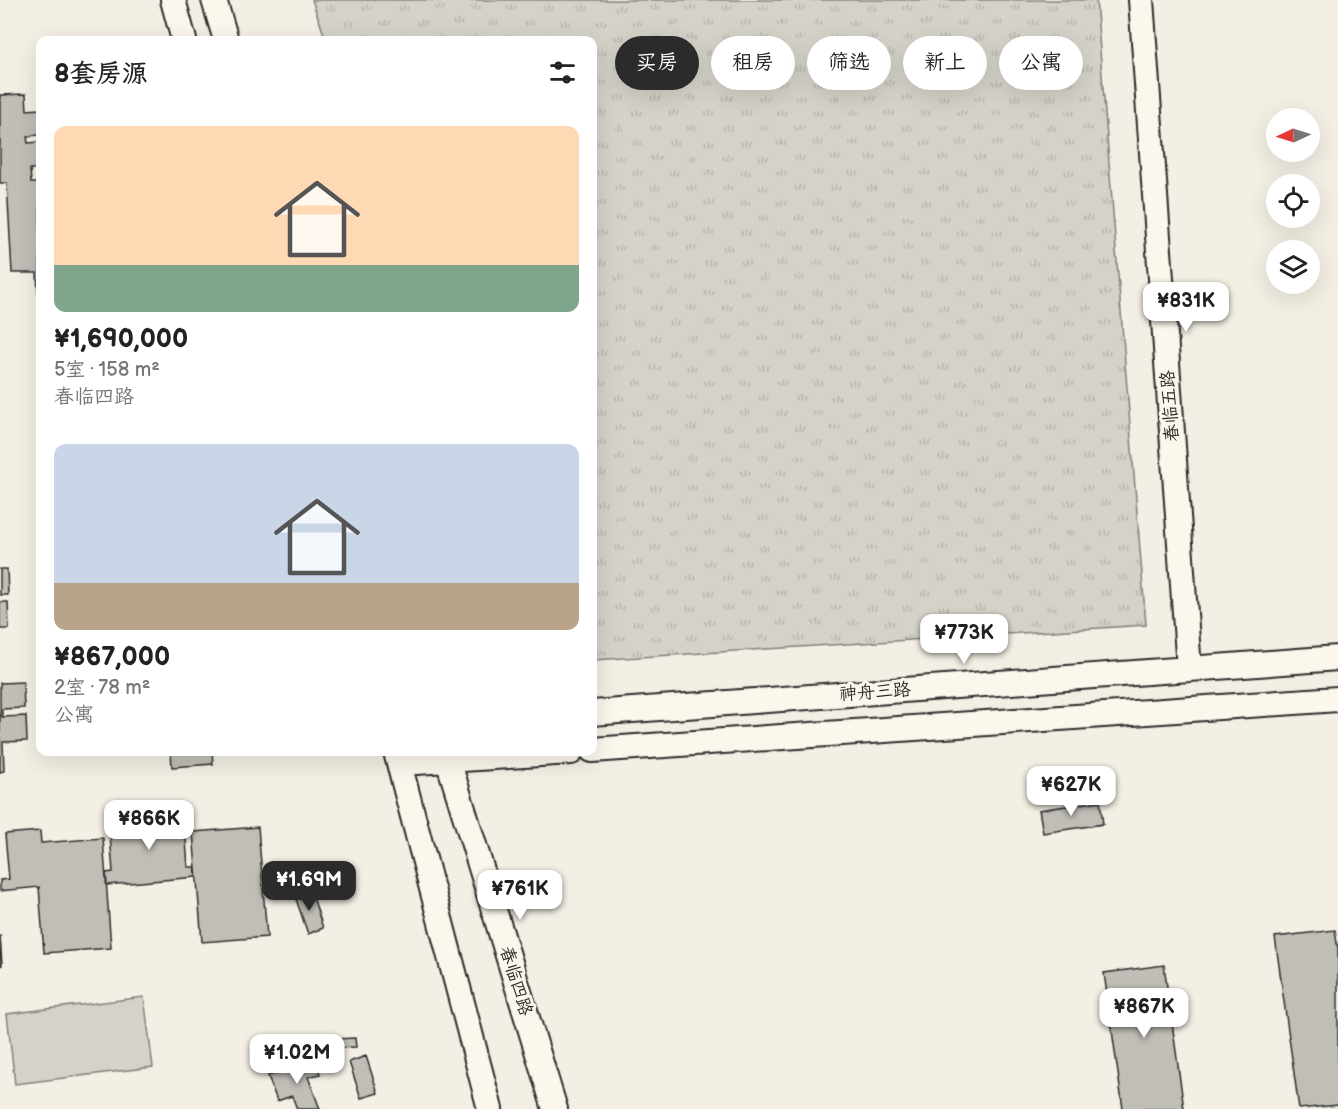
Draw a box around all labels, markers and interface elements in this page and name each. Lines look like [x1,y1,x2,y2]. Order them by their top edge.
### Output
chip: 买房 [615,36,699,90]
chip: 租房 [711,36,795,90]
chip: 筛选 [807,36,891,90]
chip: 新上 [903,36,987,90]
chip: 公寓 [999,36,1083,90]
icon: filters [546,56,579,89]
text: 8套房源 [54,59,148,90]
north arrow [1266,108,1320,162]
map controls [1266,108,1320,294]
icon: home [263,165,371,273]
button: locate [1266,174,1320,228]
button: layers [1266,240,1320,294]
pin: ¥831K [1144,282,1228,333]
text: ¥831K [1157,289,1215,313]
text: ¥1,690,000 [54,324,188,355]
text: 5室 · 158 m² [54,358,160,382]
street label: 春临五路 [1157,369,1183,443]
text: 春临四路 [54,385,134,409]
icon: home [263,483,371,591]
pin: ¥773K [922,614,1006,665]
text: ¥773K [934,621,994,645]
text: ¥867,000 [54,642,170,673]
text: 2室 · 78 m² [54,676,150,700]
street label: 神舟三路 [838,679,912,705]
text: 公寓 [54,703,94,727]
pin: ¥627K [1029,766,1113,817]
text: ¥627K [1041,773,1101,797]
pin: ¥866K [107,800,191,851]
text: ¥866K [118,807,180,831]
pin: ¥1.69M [260,861,358,912]
text: ¥1.69M [276,868,342,892]
pin: ¥761K [478,870,562,921]
text: ¥761K [491,877,549,901]
street label: 春临四路 [495,944,537,1018]
pin: ¥867K [1102,988,1186,1039]
text: ¥867K [1113,995,1175,1019]
pin: ¥1.02M [248,1034,346,1085]
text: ¥1.02M [264,1041,330,1065]

